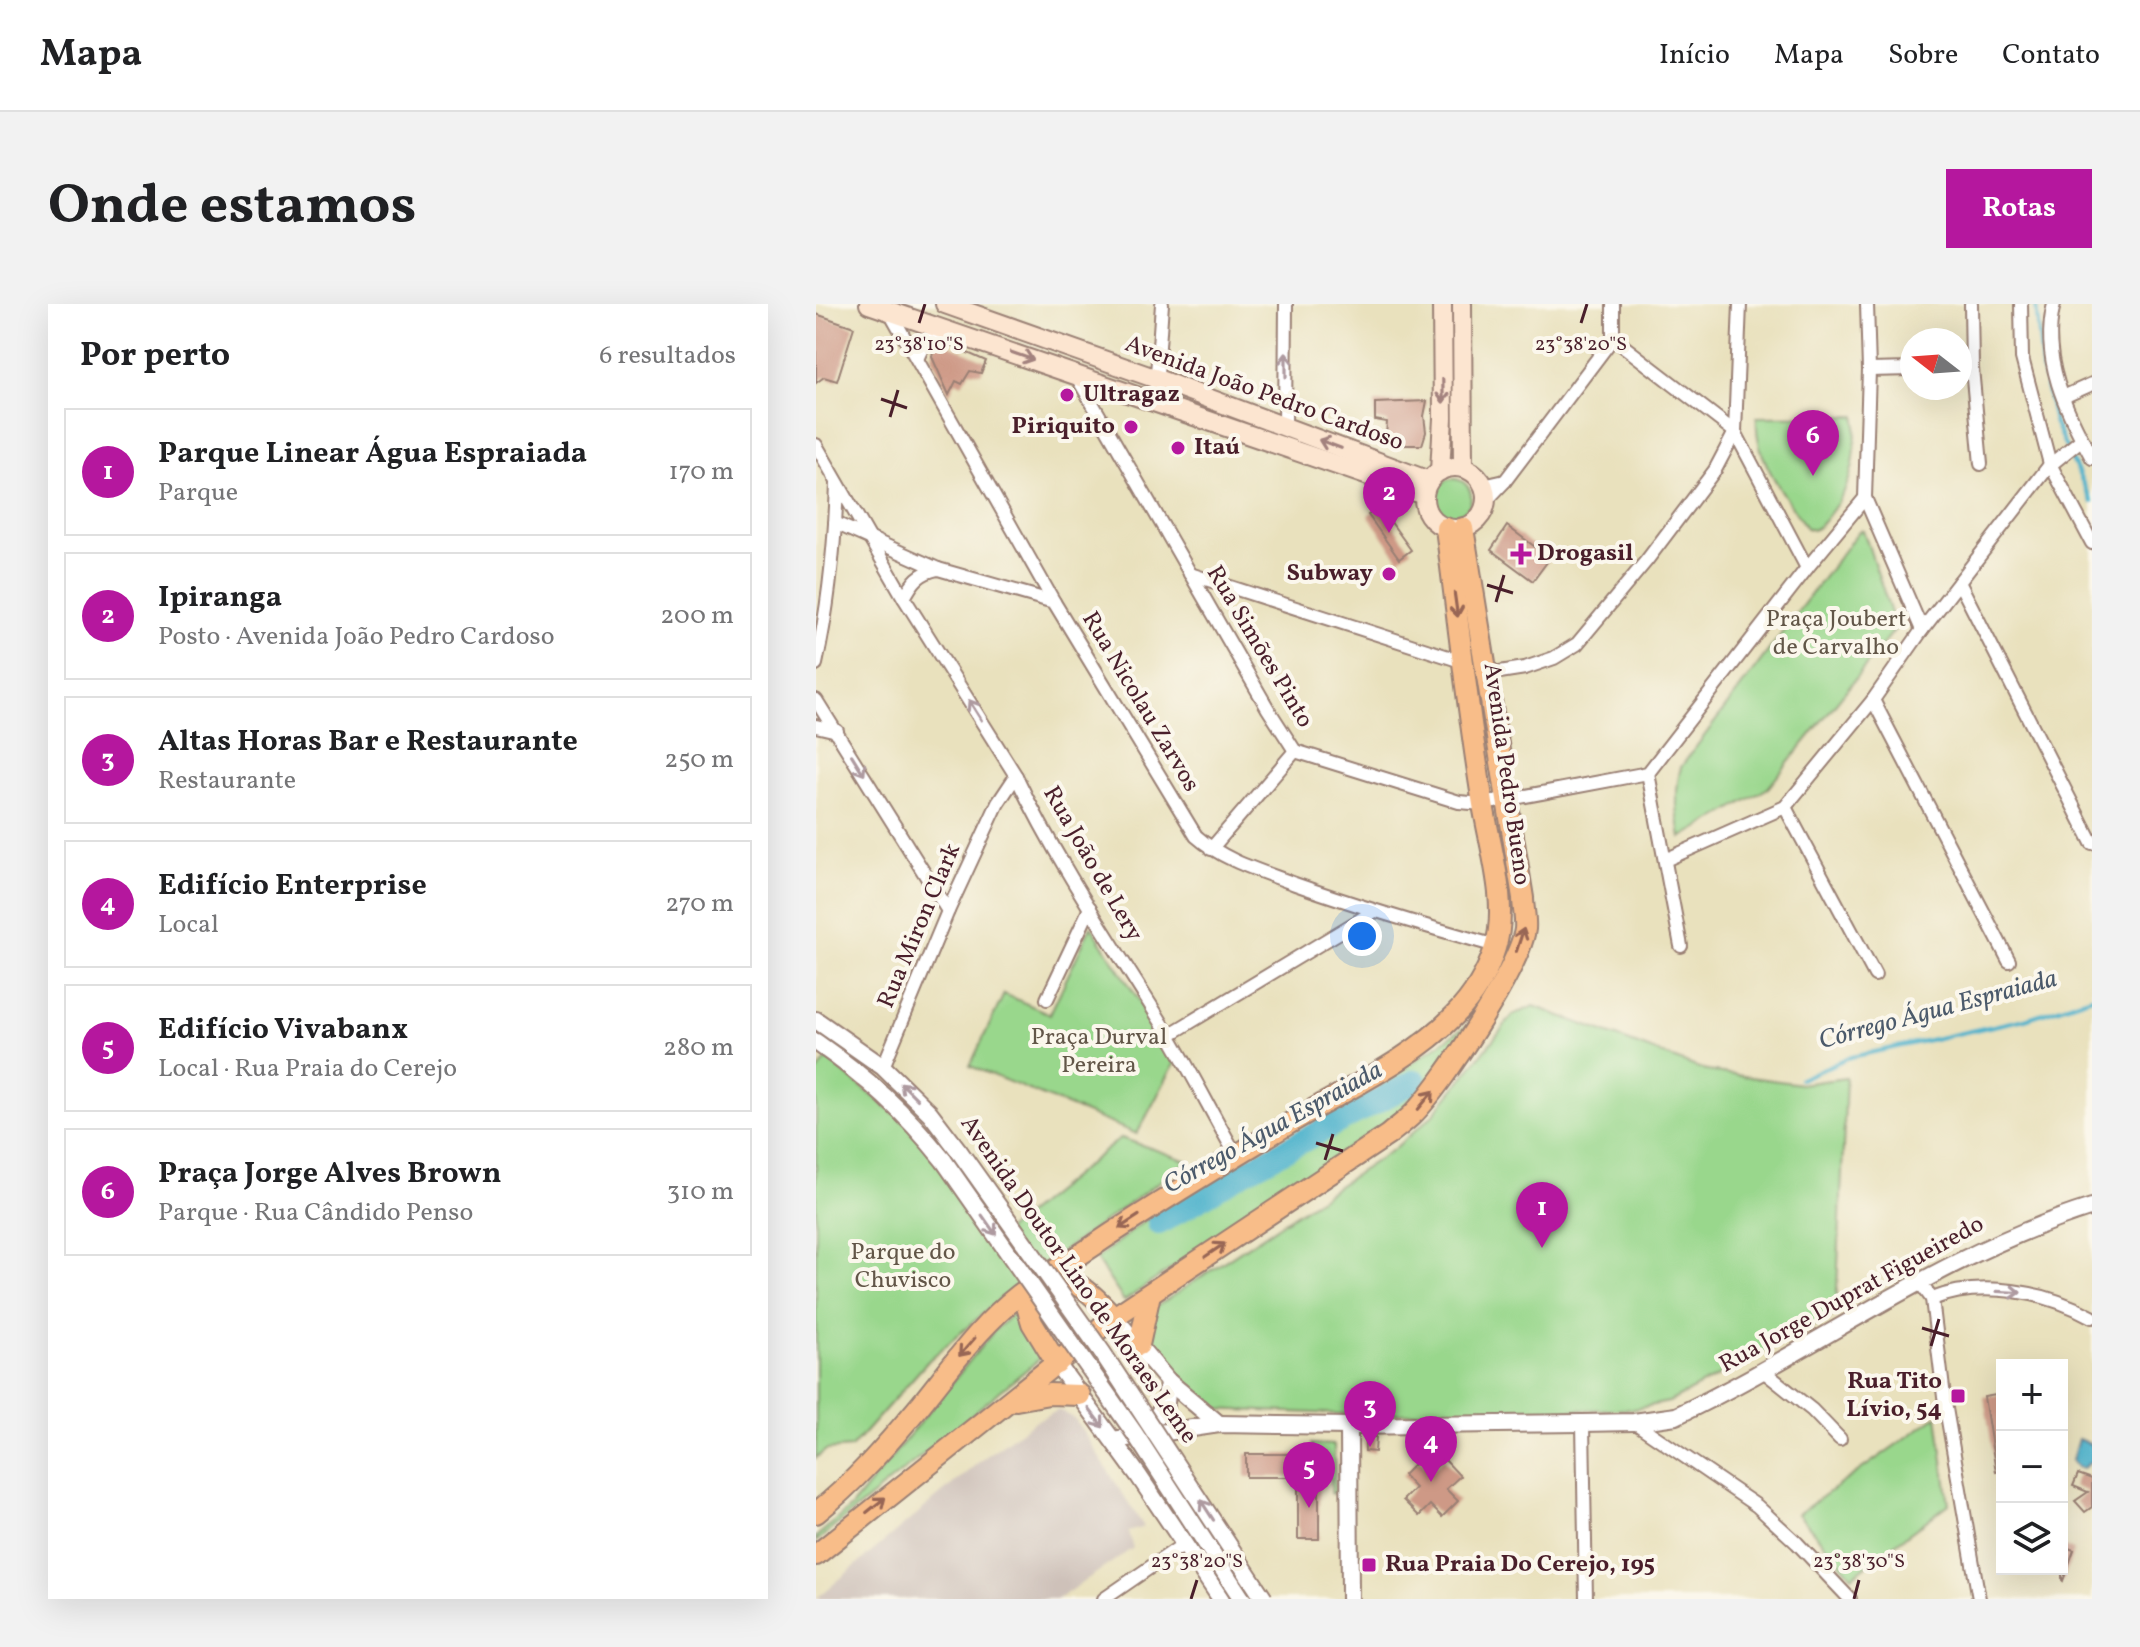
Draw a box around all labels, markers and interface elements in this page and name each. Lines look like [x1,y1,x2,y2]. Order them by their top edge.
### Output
text: Mapa [40,29,142,82]
text: Início [1659,36,1730,75]
text: Mapa [1774,36,1844,75]
text: Sobre [1888,36,1958,75]
text: Contato [2002,36,2100,75]
text: Onde estamos [48,169,417,247]
button: Rotas [1946,169,2092,248]
street label: Avenida João Pedro Cardoso [1120,328,1408,460]
north arrow [1900,328,1972,400]
text: 23°38'10"S [874,331,964,359]
text: 23°38'20"S [1535,331,1627,359]
text: Por perto [80,333,230,380]
text: 6 resultados [599,338,736,374]
one-way arrow [1009,350,1034,365]
one-way arrow [1278,352,1294,379]
one-way arrow [1435,377,1451,404]
place label: Ultragaz [1083,378,1180,412]
marker: Ultragaz [1058,386,1076,404]
place label: Piriquito [1012,410,1115,444]
pin: 6 [1787,410,1839,476]
marker: Piriquito [1122,418,1140,436]
place label: Itaú [1194,431,1240,465]
text: Parque Linear Água Espraiada [158,433,587,475]
one-way arrow [1318,435,1343,450]
marker: Itaú [1169,439,1187,457]
text: 1 [103,454,113,490]
text: 170 m [669,454,734,490]
pin: 2 [1363,467,1415,533]
text: Parque [158,475,238,511]
place label: Drogasil [1537,537,1634,571]
marker: Drogasil [1512,545,1530,563]
place label: Subway [1286,557,1374,591]
street label: Rua Simões Pinto [1197,559,1321,735]
marker: Subway [1380,565,1398,583]
text: Ipiranga [158,577,282,619]
one-way arrow [1449,592,1464,617]
text: 2 [101,598,115,634]
text: 200 m [660,598,734,634]
park label: Praça Joubert de Carvalho [1766,603,1906,665]
street label: Rua Nicolau Zarvos [1073,605,1207,799]
text: Posto · Avenida João Pedro Cardoso [158,619,555,655]
street label: Avenida Pedro Bueno [1474,661,1538,887]
one-way arrow [966,700,983,722]
text: Altas Horas Bar e Restaurante [158,721,578,763]
text: 3 [101,742,115,778]
text: 250 m [664,742,734,778]
one-way arrow [851,753,867,776]
text: Restaurante [158,763,296,799]
street label: Rua João de Lery [1034,780,1150,948]
street label: Rua Miron Clark [870,838,970,1014]
text: Edifício Enterprise [158,865,427,907]
text: 4 [100,886,116,922]
text: 270 m [665,886,734,922]
text: Local [158,907,219,943]
your location [1342,916,1382,956]
one-way arrow [1514,927,1529,952]
water label: Córrego Água Espraiada [1815,961,2061,1059]
text: Edifício Vivabanx [158,1009,408,1051]
park label: Praça Durval Pereira [1031,1021,1167,1083]
text: 5 [102,1030,114,1066]
text: 280 m [663,1030,734,1066]
text: Local · Rua Praia do Cerejo [158,1051,457,1087]
water label: Córrego Água Espraiada [1157,1053,1389,1203]
one-way arrow [900,1082,919,1101]
one-way arrow [1417,1090,1435,1110]
street label: Avenida Doutor Lino de Moraes Leme [951,1109,1205,1451]
text: Praça Jorge Alves Brown [158,1153,501,1195]
text: 6 [101,1174,115,1210]
text: 310 m [667,1174,734,1210]
pin: 1 [1516,1182,1568,1248]
text: Parque · Rua Cândido Penso [158,1195,473,1231]
street label: Rua Jorge Duprat Figueiredo [1714,1208,1990,1382]
one-way arrow [981,1213,997,1235]
one-way arrow [1118,1215,1141,1231]
park label: Parque do Chuvisco [850,1236,956,1298]
one-way arrow [1203,1242,1225,1258]
one-way arrow [1995,1285,2022,1300]
one-way arrow [958,1336,976,1356]
map controls [1996,1359,2068,1575]
button: + [1996,1359,2068,1431]
place label: Rua Tito Lívio, 54 [1846,1365,1942,1427]
pin: 3 [1344,1381,1396,1447]
marker: Rua Tito Lívio, 54 [1949,1387,1967,1405]
one-way arrow [1088,1406,1105,1428]
pin: 4 [1405,1416,1457,1482]
button: − [1996,1431,2068,1503]
pin: 5 [1283,1442,1335,1508]
one-way arrow [866,1496,886,1514]
one-way arrow [1199,1499,1216,1521]
button: layers [1996,1503,2068,1575]
text: 23°38'20"S [1151,1548,1243,1576]
place label: Rua Praia Do Cerejo, 195 [1385,1548,1655,1582]
text: 23°38'30"S [1813,1548,1905,1576]
marker: Rua Praia Do Cerejo, 195 [1360,1556,1378,1574]

